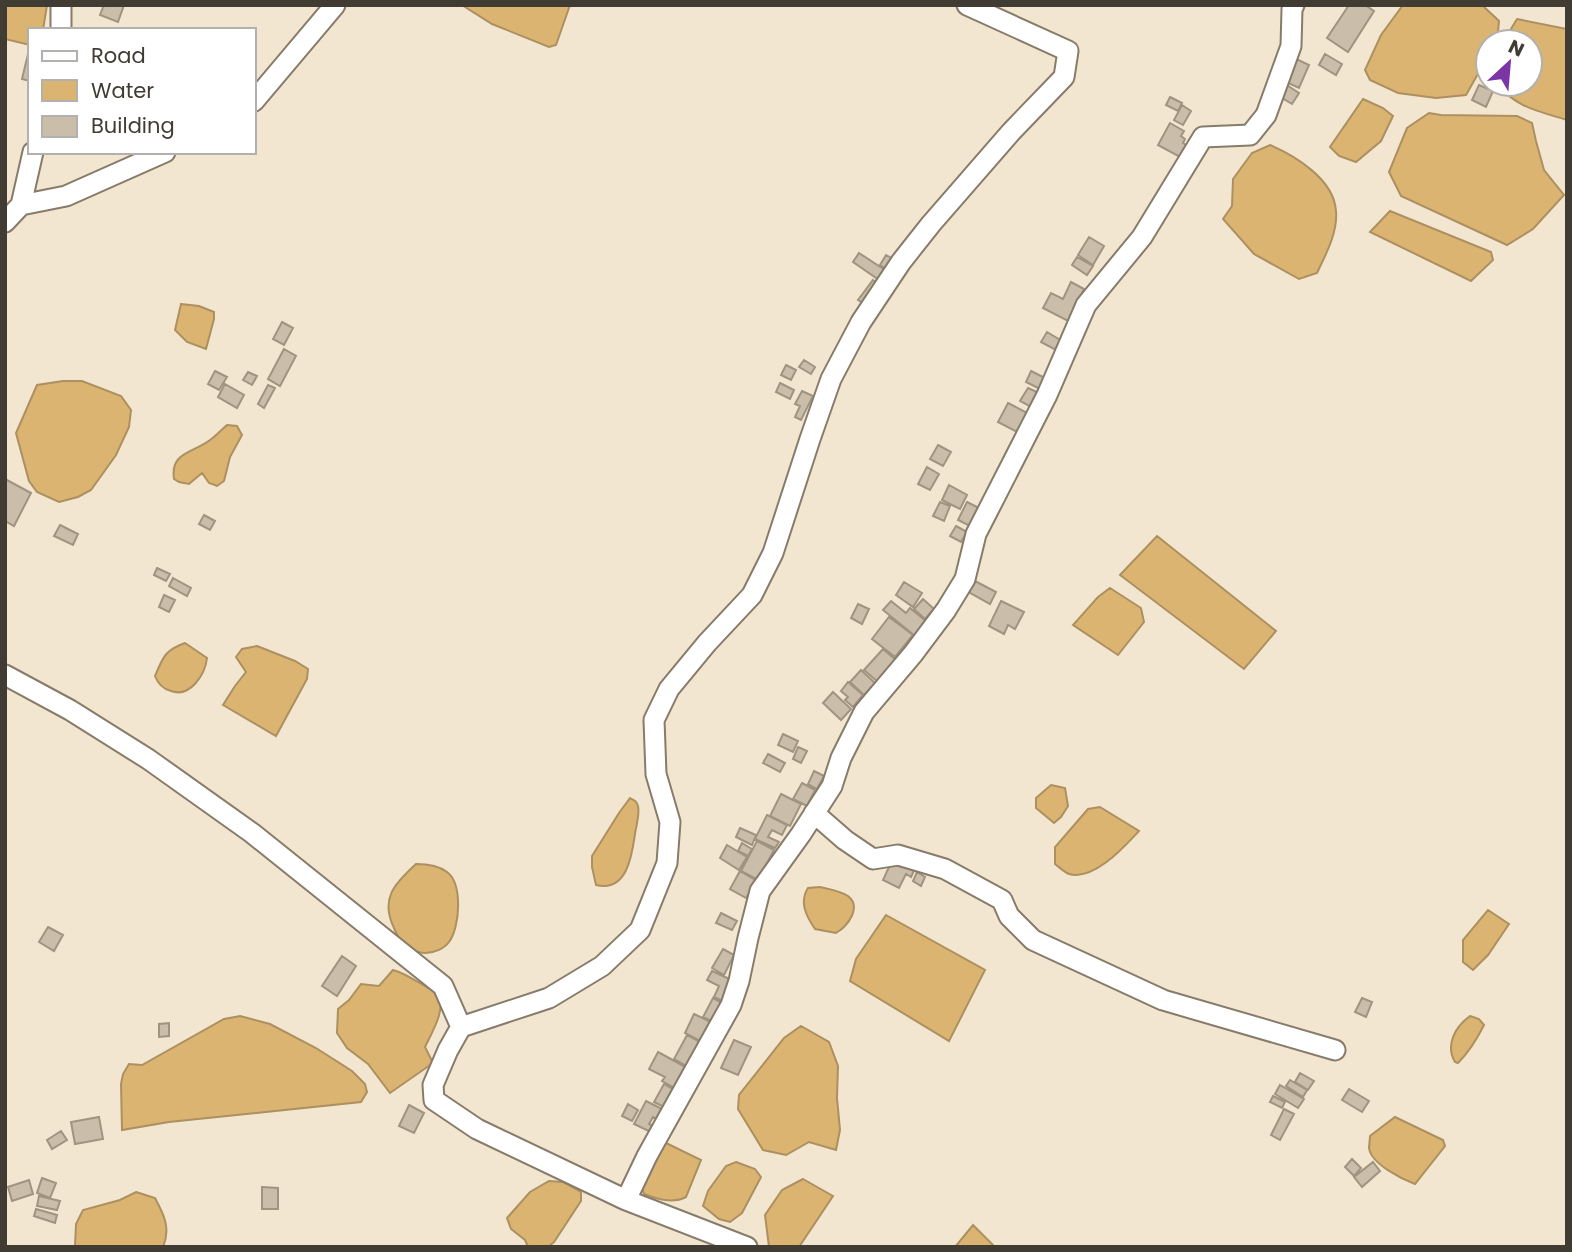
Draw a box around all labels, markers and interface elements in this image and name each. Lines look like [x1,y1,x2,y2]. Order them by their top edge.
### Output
legend [28,28,256,154]
north arrow [1474,28,1544,98]
text: N [1504,33,1529,63]
text: Road [91,41,146,70]
text: Water [91,76,154,105]
text: Building [91,111,175,140]

